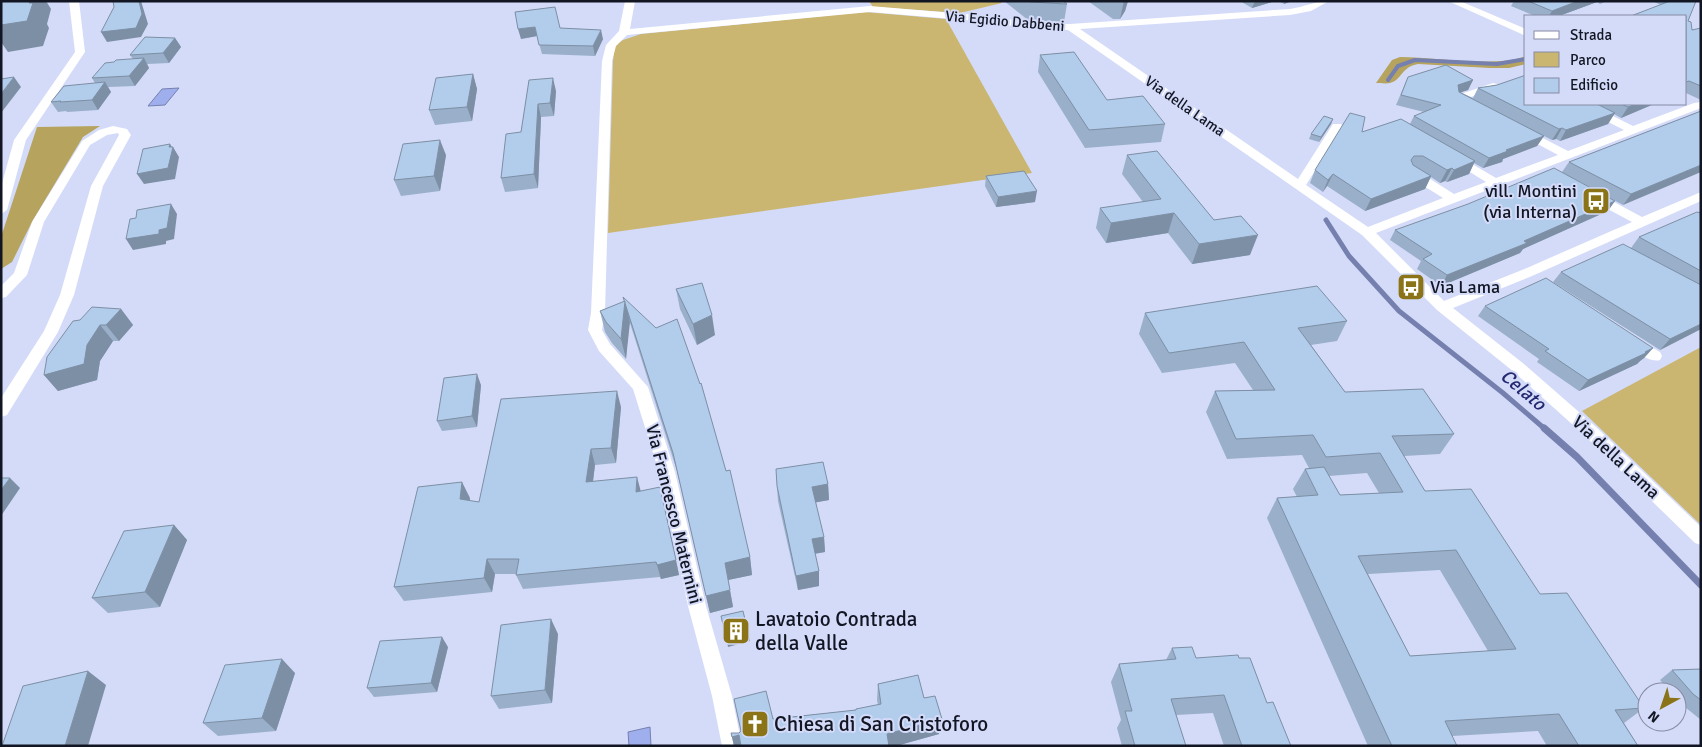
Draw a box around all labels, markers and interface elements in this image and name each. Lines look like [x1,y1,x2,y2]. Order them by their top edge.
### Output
street label: Via Egidio Dabbeni [945,7,1065,35]
legend [1524,15,1687,105]
text: Strada [1570,26,1612,44]
text: Parco [1570,51,1606,69]
street label: Via della Lama [1142,72,1228,140]
text: Edificio [1570,76,1618,94]
place label: vill. Montini (via Interna) [1483,180,1577,223]
bus stop icon: vill. Montini (via Interna) [1581,186,1611,216]
bus stop icon: Via Lama [1396,272,1426,302]
place label: Via Lama [1430,276,1500,298]
water label: Celato [1495,364,1552,417]
street label: Via della Lama [1567,411,1665,503]
street label: Via Francesco Maternini [641,422,707,606]
place label: Lavatoio Contrada della Valle [755,606,918,656]
building icon: Lavatoio Contrada della Valle [721,616,751,646]
north arrow [1637,682,1687,732]
text: N [1645,707,1663,726]
church icon: Chiesa di San Cristoforo [740,709,770,739]
place label: Chiesa di San Cristoforo [774,711,988,737]

